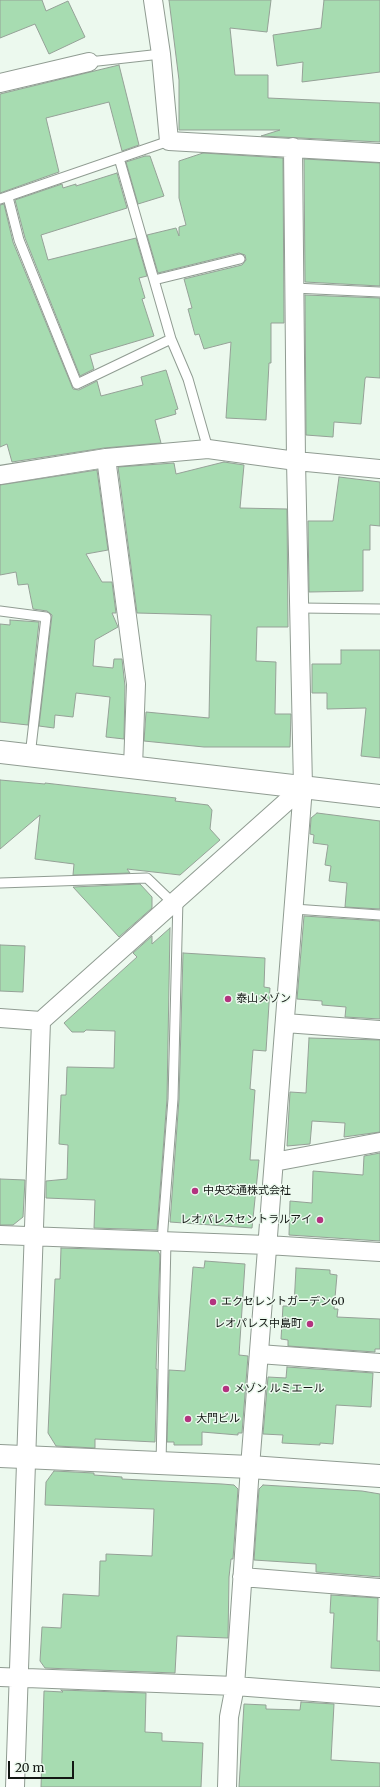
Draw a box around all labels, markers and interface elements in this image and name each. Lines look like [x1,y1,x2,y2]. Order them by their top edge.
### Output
place label: 泰山メゾン [236,992,291,1006]
marker: 泰山メゾン [223,994,233,1004]
place label: 中央交通株式会社 [203,1184,291,1198]
marker: 中央交通株式会社 [190,1186,200,1196]
place label: レオパレスセントラルアイ [180,1213,312,1227]
marker: レオパレスセントラルアイ [315,1215,325,1225]
place label: エクセレントガーデン60 [221,1295,345,1309]
marker: エクセレントガーデン60 [208,1297,218,1307]
place label: レオパレス中島町 [214,1317,302,1331]
marker: レオパレス中島町 [305,1319,315,1329]
place label: メゾン ルミエール [234,1382,325,1396]
marker: メゾン ルミエール [221,1384,231,1394]
place label: 大門ビル [196,1412,240,1426]
marker: 大門ビル [183,1414,193,1424]
scale bar [10,1753,76,1779]
text: 20 m [15,1760,44,1775]

